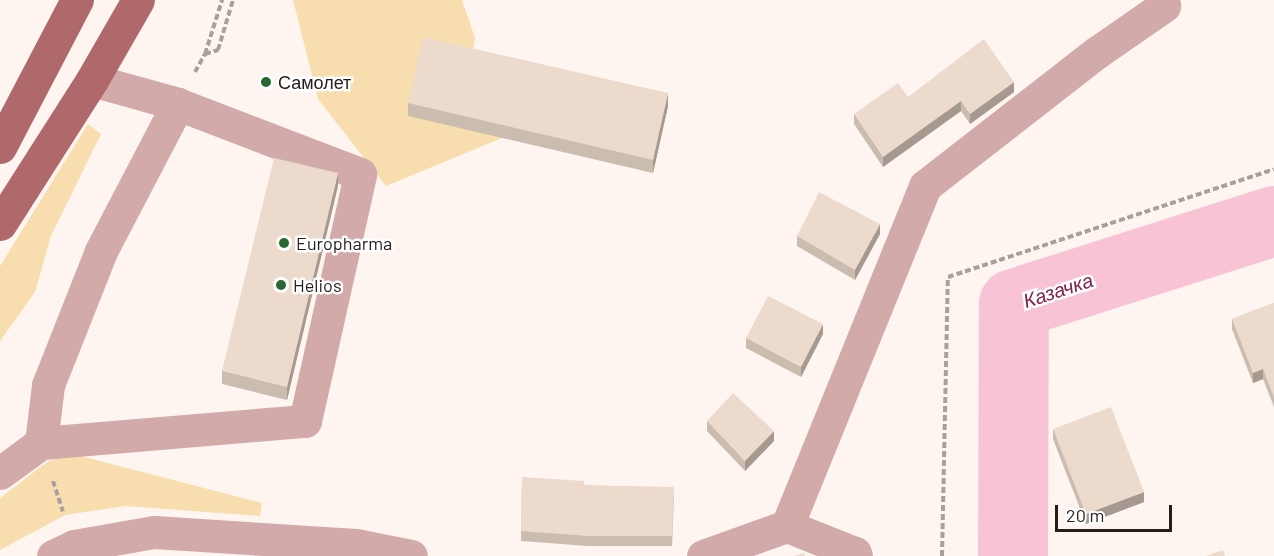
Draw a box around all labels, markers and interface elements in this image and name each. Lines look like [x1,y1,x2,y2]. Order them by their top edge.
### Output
place label: Самолет [278,71,351,93]
marker: Самолет [259,75,273,89]
place label: Europharma [296,232,392,254]
marker: Europharma [277,236,291,250]
water label: Казачка [1020,267,1096,313]
place label: Helios [293,274,342,296]
marker: Helios [274,278,288,292]
scale bar [1058,493,1175,531]
text: 20 m [1066,504,1104,526]

